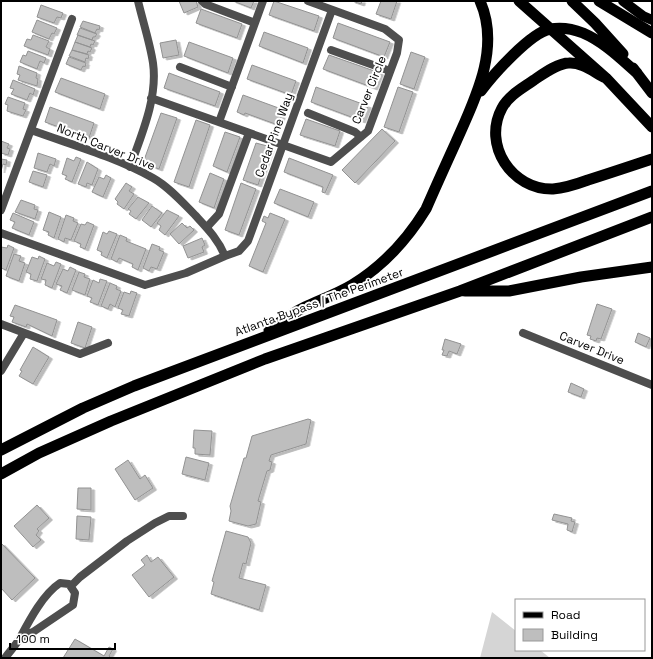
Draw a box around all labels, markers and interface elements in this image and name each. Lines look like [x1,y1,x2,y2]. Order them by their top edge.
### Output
street label: Carver Circle [348,54,390,126]
street label: Cedar Pine Way [251,90,297,180]
street label: North Carver Drive [54,120,158,174]
street label: Atlanta Bypass / The Perimeter [232,264,406,340]
street label: Carver Drive [557,328,627,368]
legend [515,599,645,651]
text: Road [551,607,580,623]
scale bar [10,625,115,651]
text: Building [551,627,598,643]
text: 100 m [16,631,50,647]

